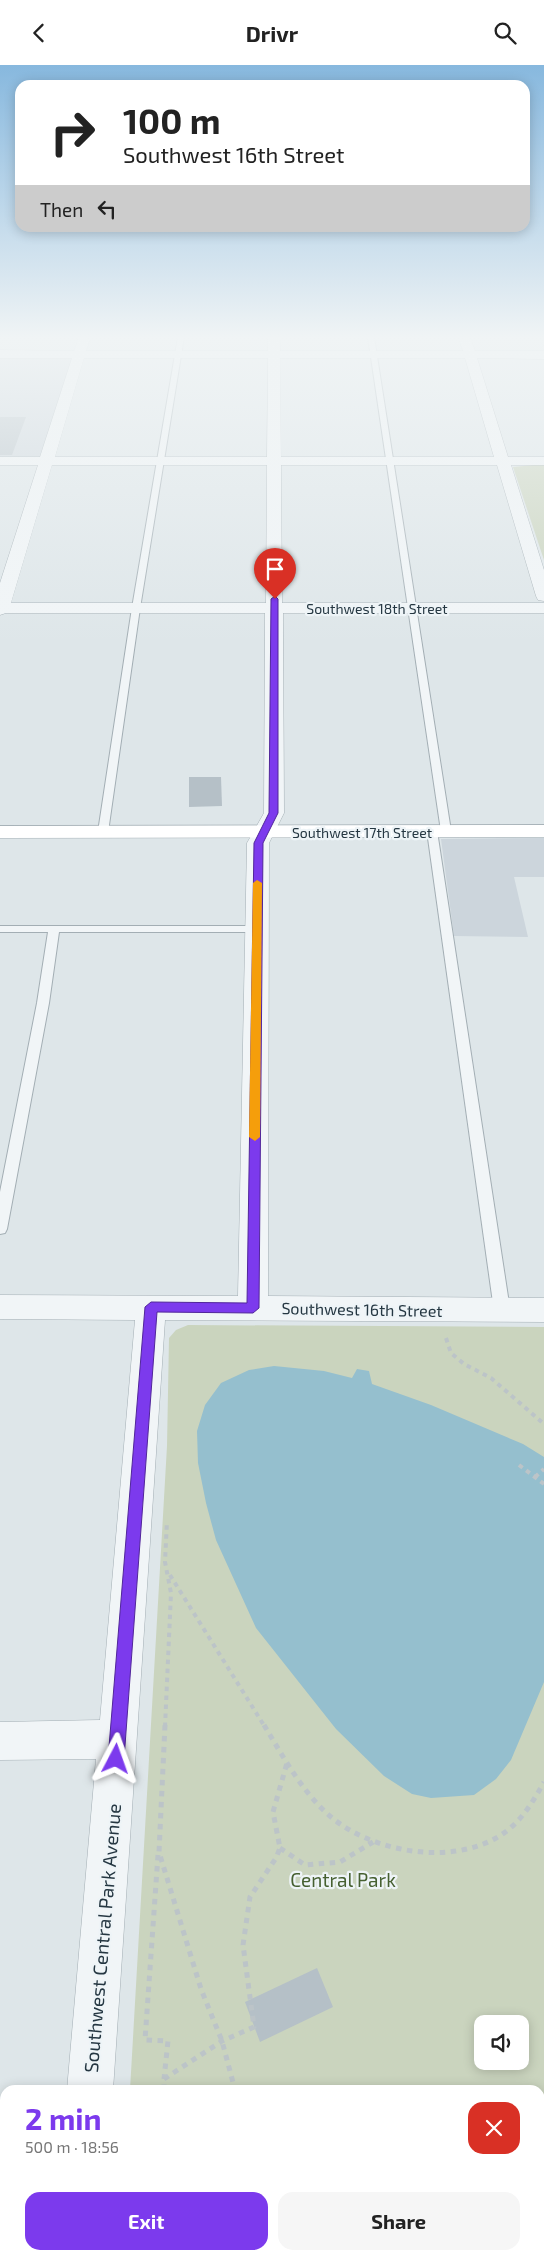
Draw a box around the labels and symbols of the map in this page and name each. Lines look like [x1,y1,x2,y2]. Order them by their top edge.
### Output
pin [254,548,296,599]
street label: Southwest 18th Street [306,600,448,617]
street label: Southwest 17th Street [292,824,432,841]
street label: Southwest 16th Street [281,1298,443,1320]
position arrow [89,1732,141,1784]
street label: Southwest Central Park Avenue [79,1802,125,2074]
park label: Central Park [290,1868,396,1891]

